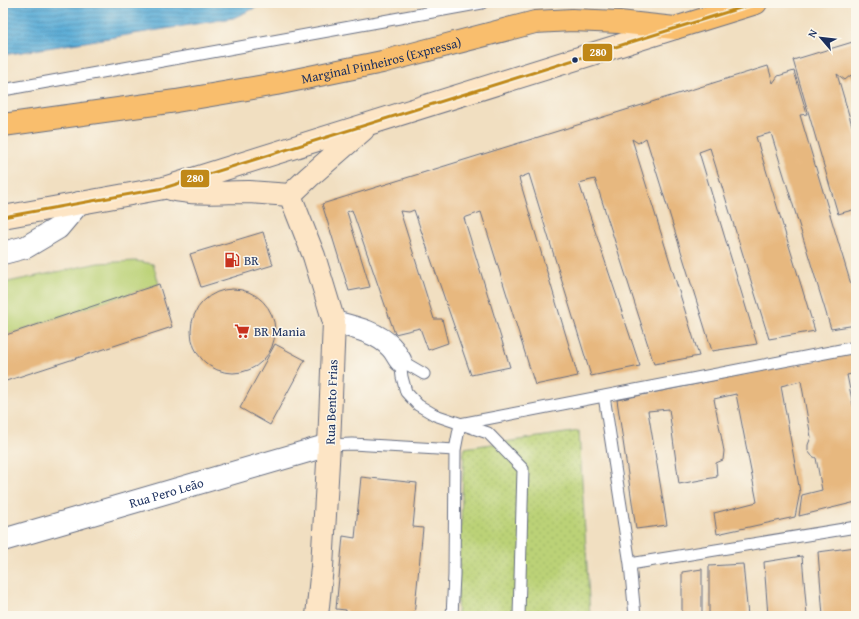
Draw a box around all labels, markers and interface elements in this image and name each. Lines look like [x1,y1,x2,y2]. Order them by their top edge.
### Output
north arrow [801,18,841,58]
text: N [803,26,821,40]
street label: Marginal Pinheiros (Expressa) [300,33,463,88]
line badge: 280 [582,43,613,62]
text: 280 [589,44,607,60]
unlabelled marker [570,55,580,65]
line badge: 280 [180,169,210,188]
text: 280 [186,170,204,186]
fuel station icon: BR [223,251,241,269]
place label: BR [244,251,259,270]
supermarket icon: BR Mania [233,322,251,340]
place label: BR Mania [254,322,306,341]
street label: Rua Bento Frias [321,359,342,445]
street label: Rua Pero Leão [127,473,206,513]

